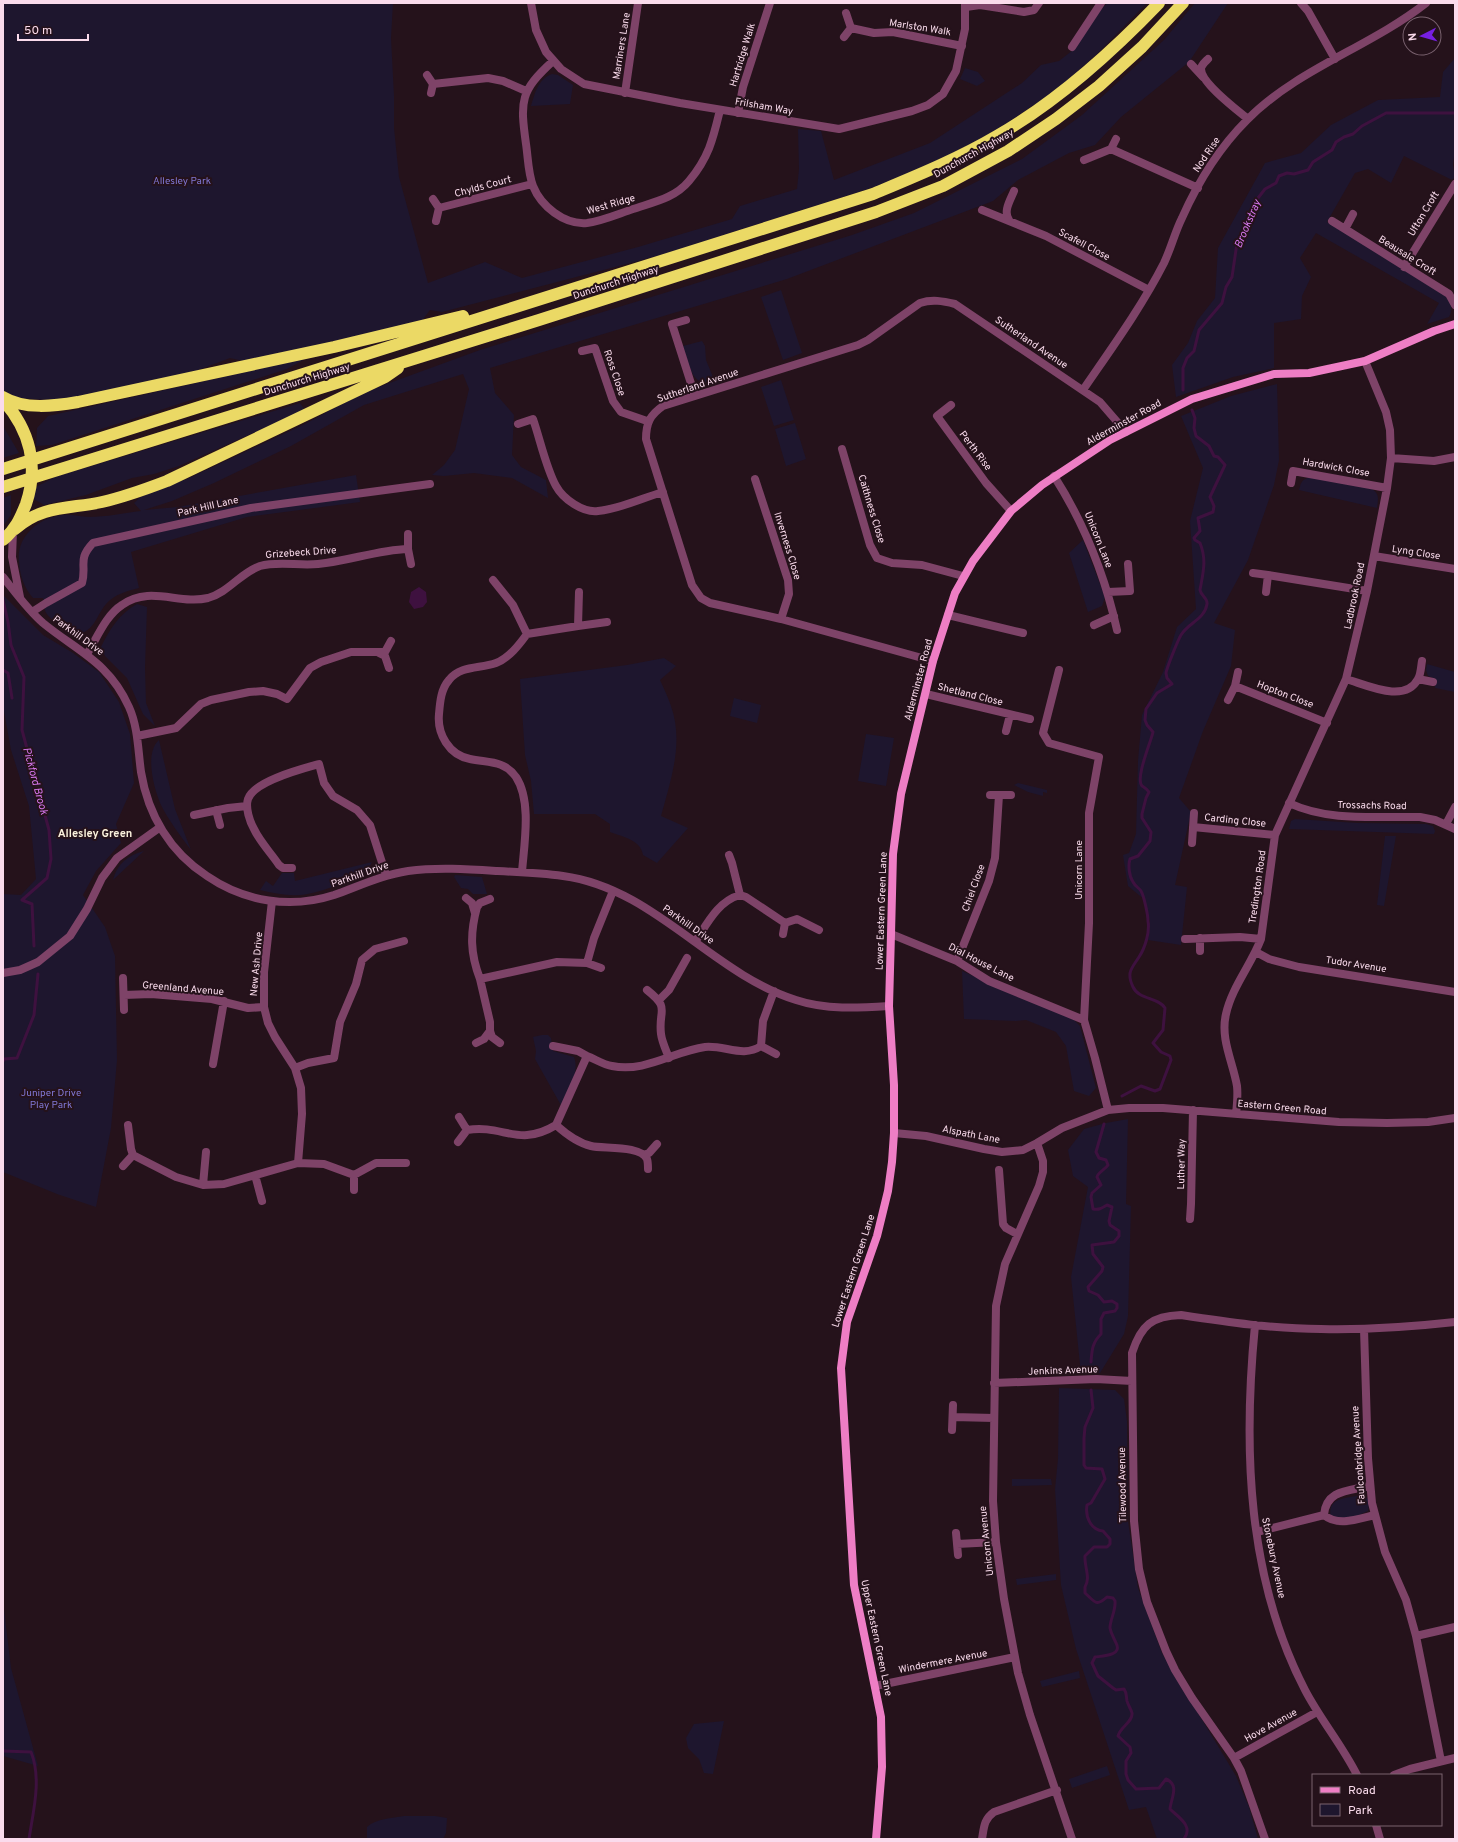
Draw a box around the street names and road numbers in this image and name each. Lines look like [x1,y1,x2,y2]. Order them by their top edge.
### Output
street label: Marriners Lane [610,12,634,80]
street label: Marlston Walk [888,17,952,39]
street label: Hartridge Walk [727,22,759,88]
street label: Frilsham Way [734,95,794,119]
street label: Dunchurch Highway [932,127,1016,181]
street label: Nod Rise [1190,135,1224,175]
street label: Chylds Court [453,173,513,201]
street label: Ufton Croft [1405,189,1443,239]
street label: West Ridge [585,192,637,218]
street label: Scafell Close [1056,226,1112,264]
street label: Beausale Croft [1376,233,1439,279]
street label: Dunchurch Highway [571,263,661,303]
street label: Sutherland Avenue [992,314,1070,372]
street label: Ross Close [600,348,628,398]
street label: Dunchurch Highway [262,361,352,399]
street label: Sutherland Avenue [656,366,740,406]
street label: Alderminster Road [1084,397,1164,449]
street label: Perth Rise [956,428,994,474]
street label: Hardwick Close [1301,456,1371,480]
street label: Caithness Close [854,473,888,545]
street label: Park Hill Lane [176,494,240,520]
street label: Unicorn Lane [1081,510,1115,570]
street label: Inverness Close [771,511,803,581]
street label: Lyng Close [1391,543,1441,563]
street label: Grizebeck Drive [265,544,337,562]
street label: Ladbrook Road [1342,561,1368,631]
street label: Parkhill Drive [50,613,106,659]
street label: Alderminster Road [902,638,936,722]
street label: Hopton Close [1255,678,1315,712]
street label: Shetland Close [936,681,1004,709]
street label: Trossachs Road [1337,799,1407,813]
street label: Carding Close [1204,811,1266,831]
street label: Unicorn Lane [1073,840,1086,900]
street label: Tredington Road [1246,849,1270,925]
street label: Lower Eastern Green Lane [873,852,891,970]
street label: Parkhill Drive [329,859,391,891]
street label: Chiel Close [959,863,989,913]
street label: Parkhill Drive [660,902,716,948]
street label: New Ash Drive [248,931,266,997]
street label: Dial House Lane [946,941,1016,985]
street label: Tudor Avenue [1325,954,1387,976]
street label: Greenland Avenue [142,979,224,999]
street label: Eastern Green Road [1237,1098,1327,1118]
street label: Alspath Lane [941,1123,1001,1147]
street label: Luther Way [1175,1138,1189,1190]
street label: Lower Eastern Green Lane [830,1213,878,1329]
street label: Jenkins Avenue [1028,1363,1098,1379]
street label: Faulconbridge Avenue [1349,1405,1369,1505]
street label: Tilewood Avenue [1116,1447,1130,1523]
street label: Unicorn Avenue [977,1505,997,1577]
street label: Stonebury Avenue [1258,1516,1288,1600]
street label: Upper Eastern Green Lane [857,1579,895,1697]
street label: Windermere Avenue [898,1647,988,1677]
street label: Hove Avenue [1242,1706,1300,1746]

